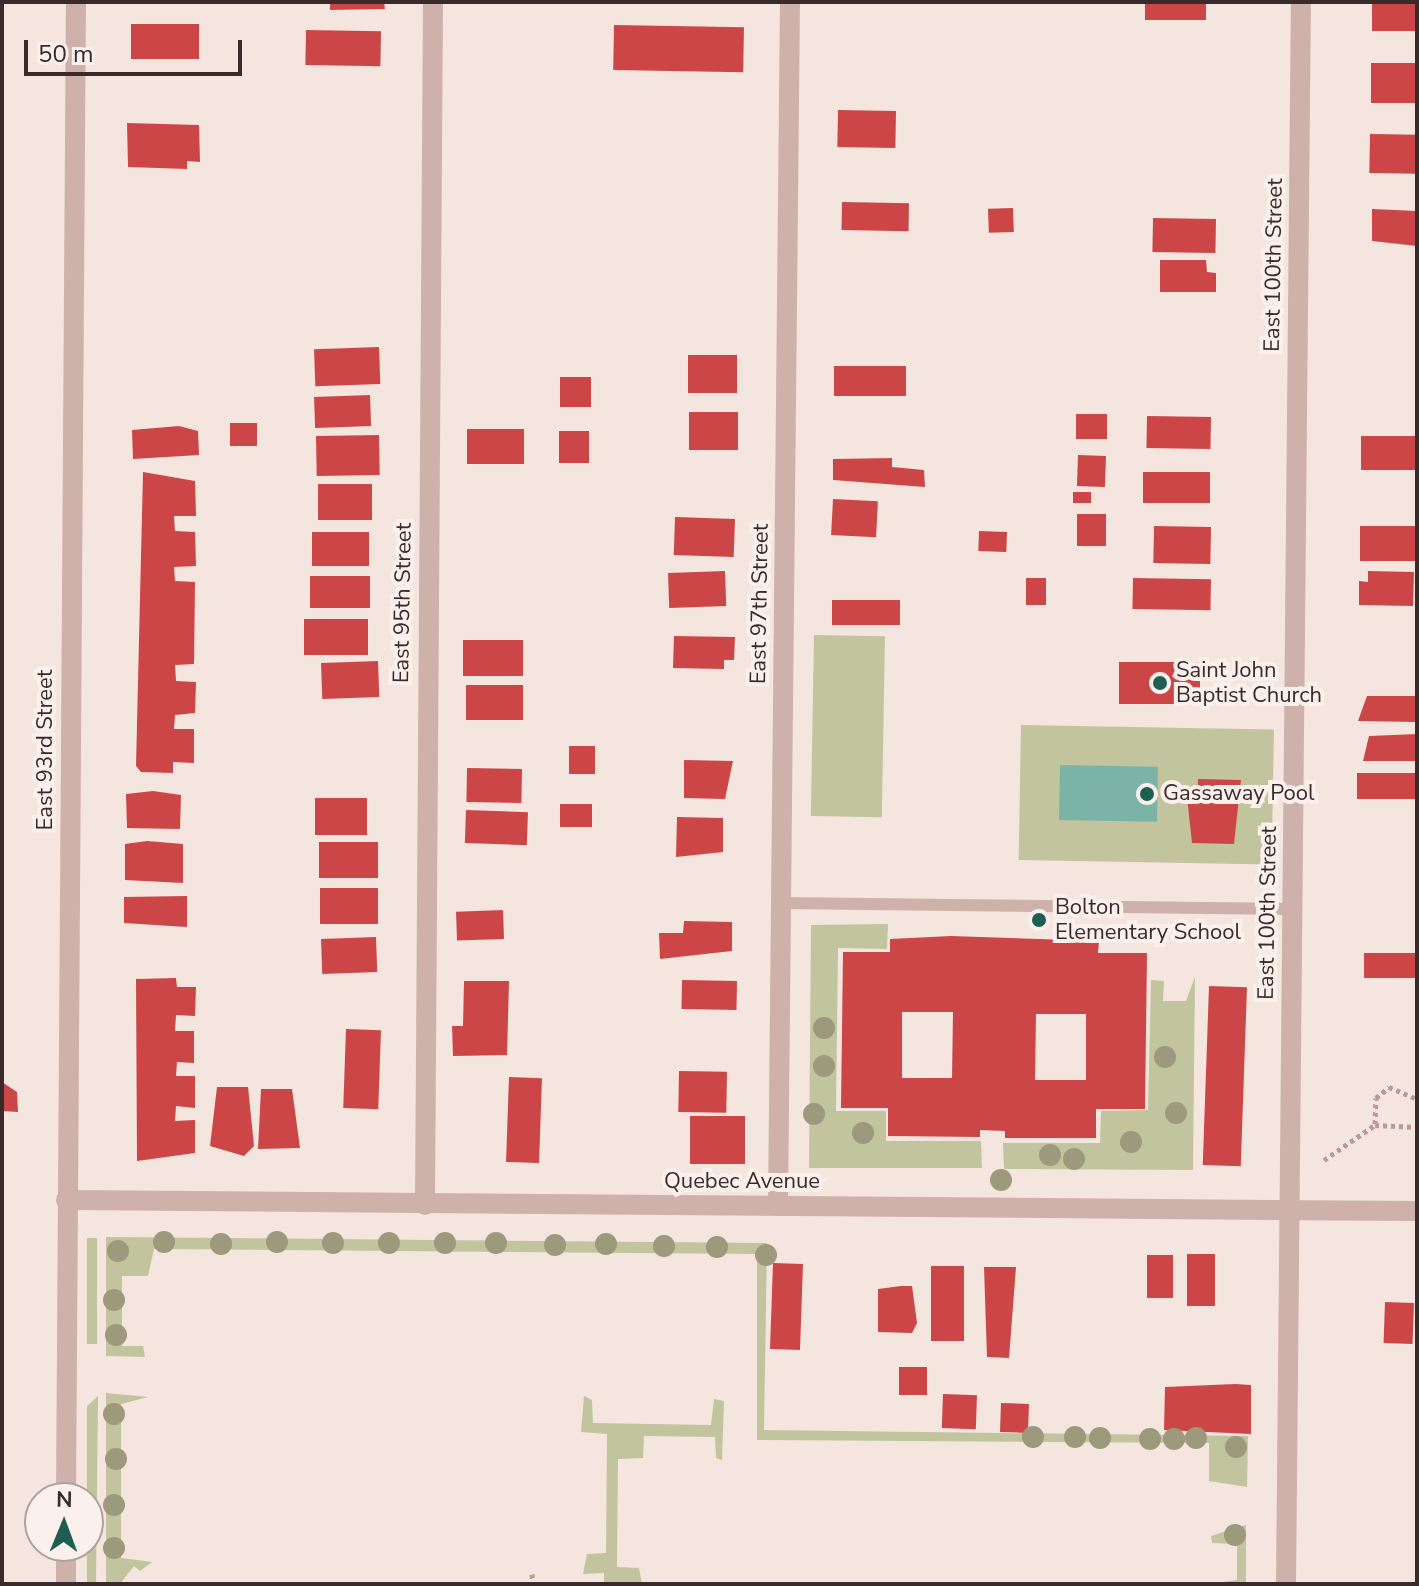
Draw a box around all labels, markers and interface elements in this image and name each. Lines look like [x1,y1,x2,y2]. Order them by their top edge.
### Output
scale bar [28,24,246,74]
text: 50 m [38,38,94,70]
street label: East 100th Street [1259,178,1289,352]
street label: East 95th Street [388,523,418,683]
street label: East 97th Street [745,524,775,684]
place label: Saint John Baptist Church [1176,657,1322,708]
street label: East 93rd Street [33,670,59,830]
marker: Saint John Baptist Church [1151,674,1169,692]
place label: Gassaway Pool [1163,781,1315,807]
marker: Gassaway Pool [1138,785,1156,803]
street label: East 100th Street [1253,826,1283,1000]
place label: Bolton Elementary School [1055,894,1241,946]
marker: Bolton Elementary School [1030,911,1048,929]
street label: Quebec Avenue [664,1169,820,1195]
north arrow [24,1482,104,1562]
text: N [56,1485,73,1515]

